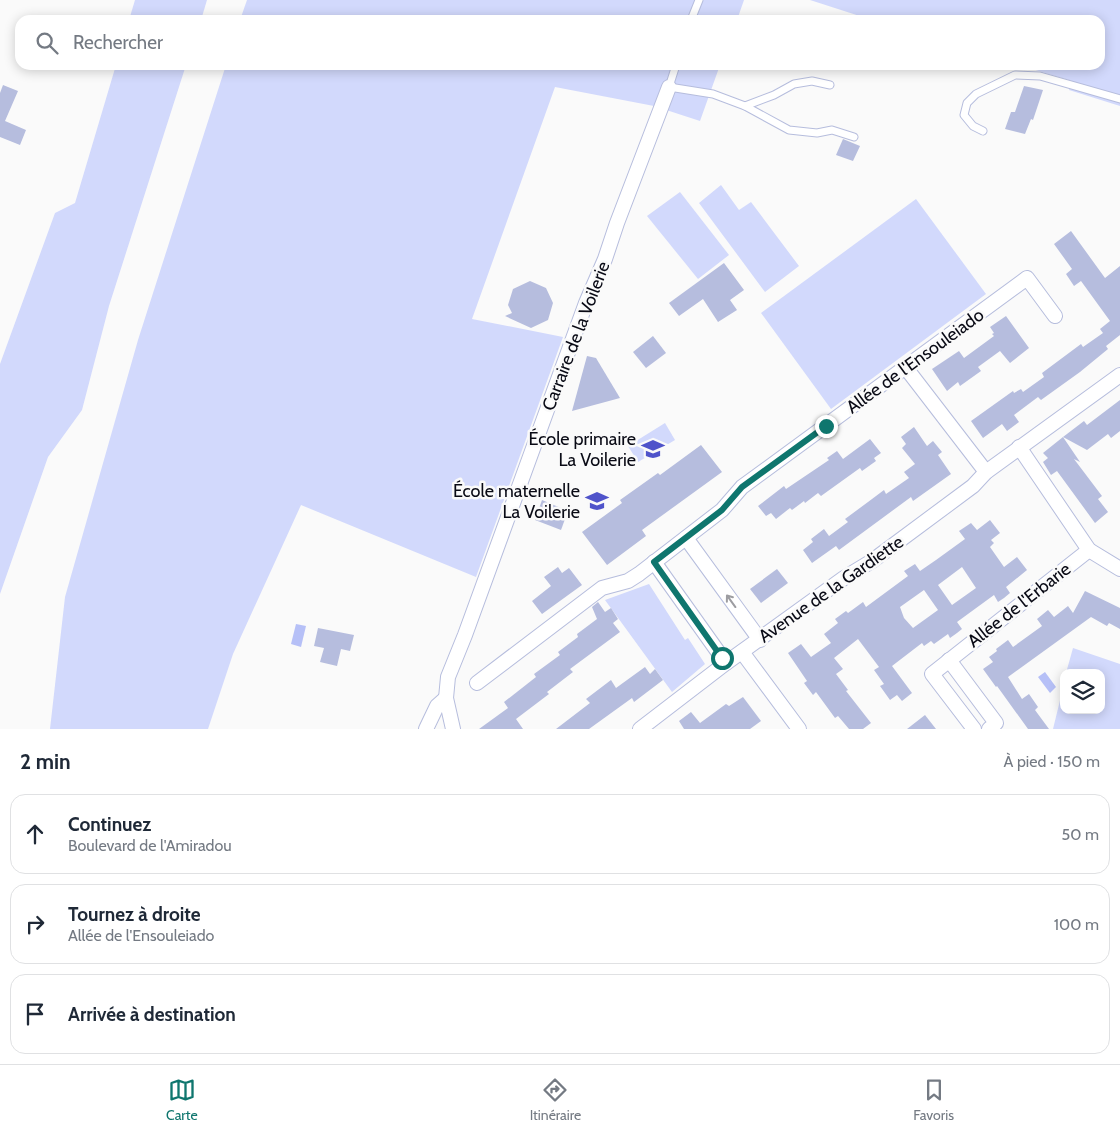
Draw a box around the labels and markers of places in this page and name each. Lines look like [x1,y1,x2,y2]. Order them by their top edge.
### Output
place label: École primaire La Voilerie [529,428,636,471]
school or university icon: École primaire La Voilerie [640,436,666,462]
place label: École maternelle La Voilerie [453,480,580,523]
school or university icon: École maternelle La Voilerie [584,488,610,514]

